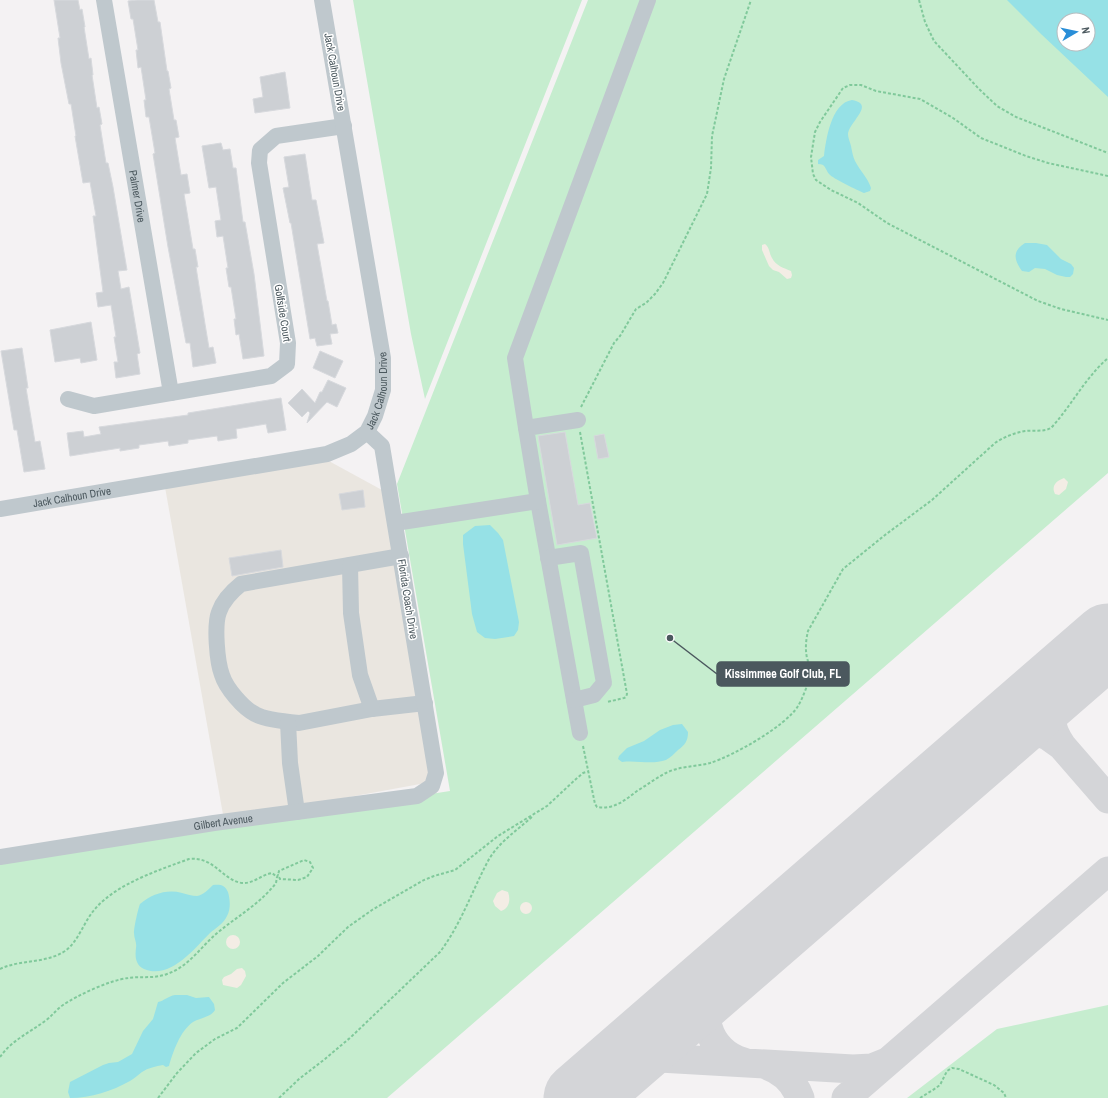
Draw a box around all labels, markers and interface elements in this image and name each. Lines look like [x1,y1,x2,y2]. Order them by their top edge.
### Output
north arrow [1056,12,1096,52]
text: N [1078,26,1093,35]
street label: Jack Calhoun Drive [321,32,349,112]
street label: Palmer Drive [126,169,149,223]
street label: Golfside Court [272,283,295,343]
street label: Jack Calhoun Drive [363,351,390,432]
street label: Jack Calhoun Drive [32,483,112,510]
street label: Florida Coach Drive [395,558,421,640]
callout: Kissimmee Golf Club, FL [717,662,849,686]
text: Kissimmee Golf Club, FL [725,666,841,682]
street label: Gilbert Avenue [193,811,254,833]

